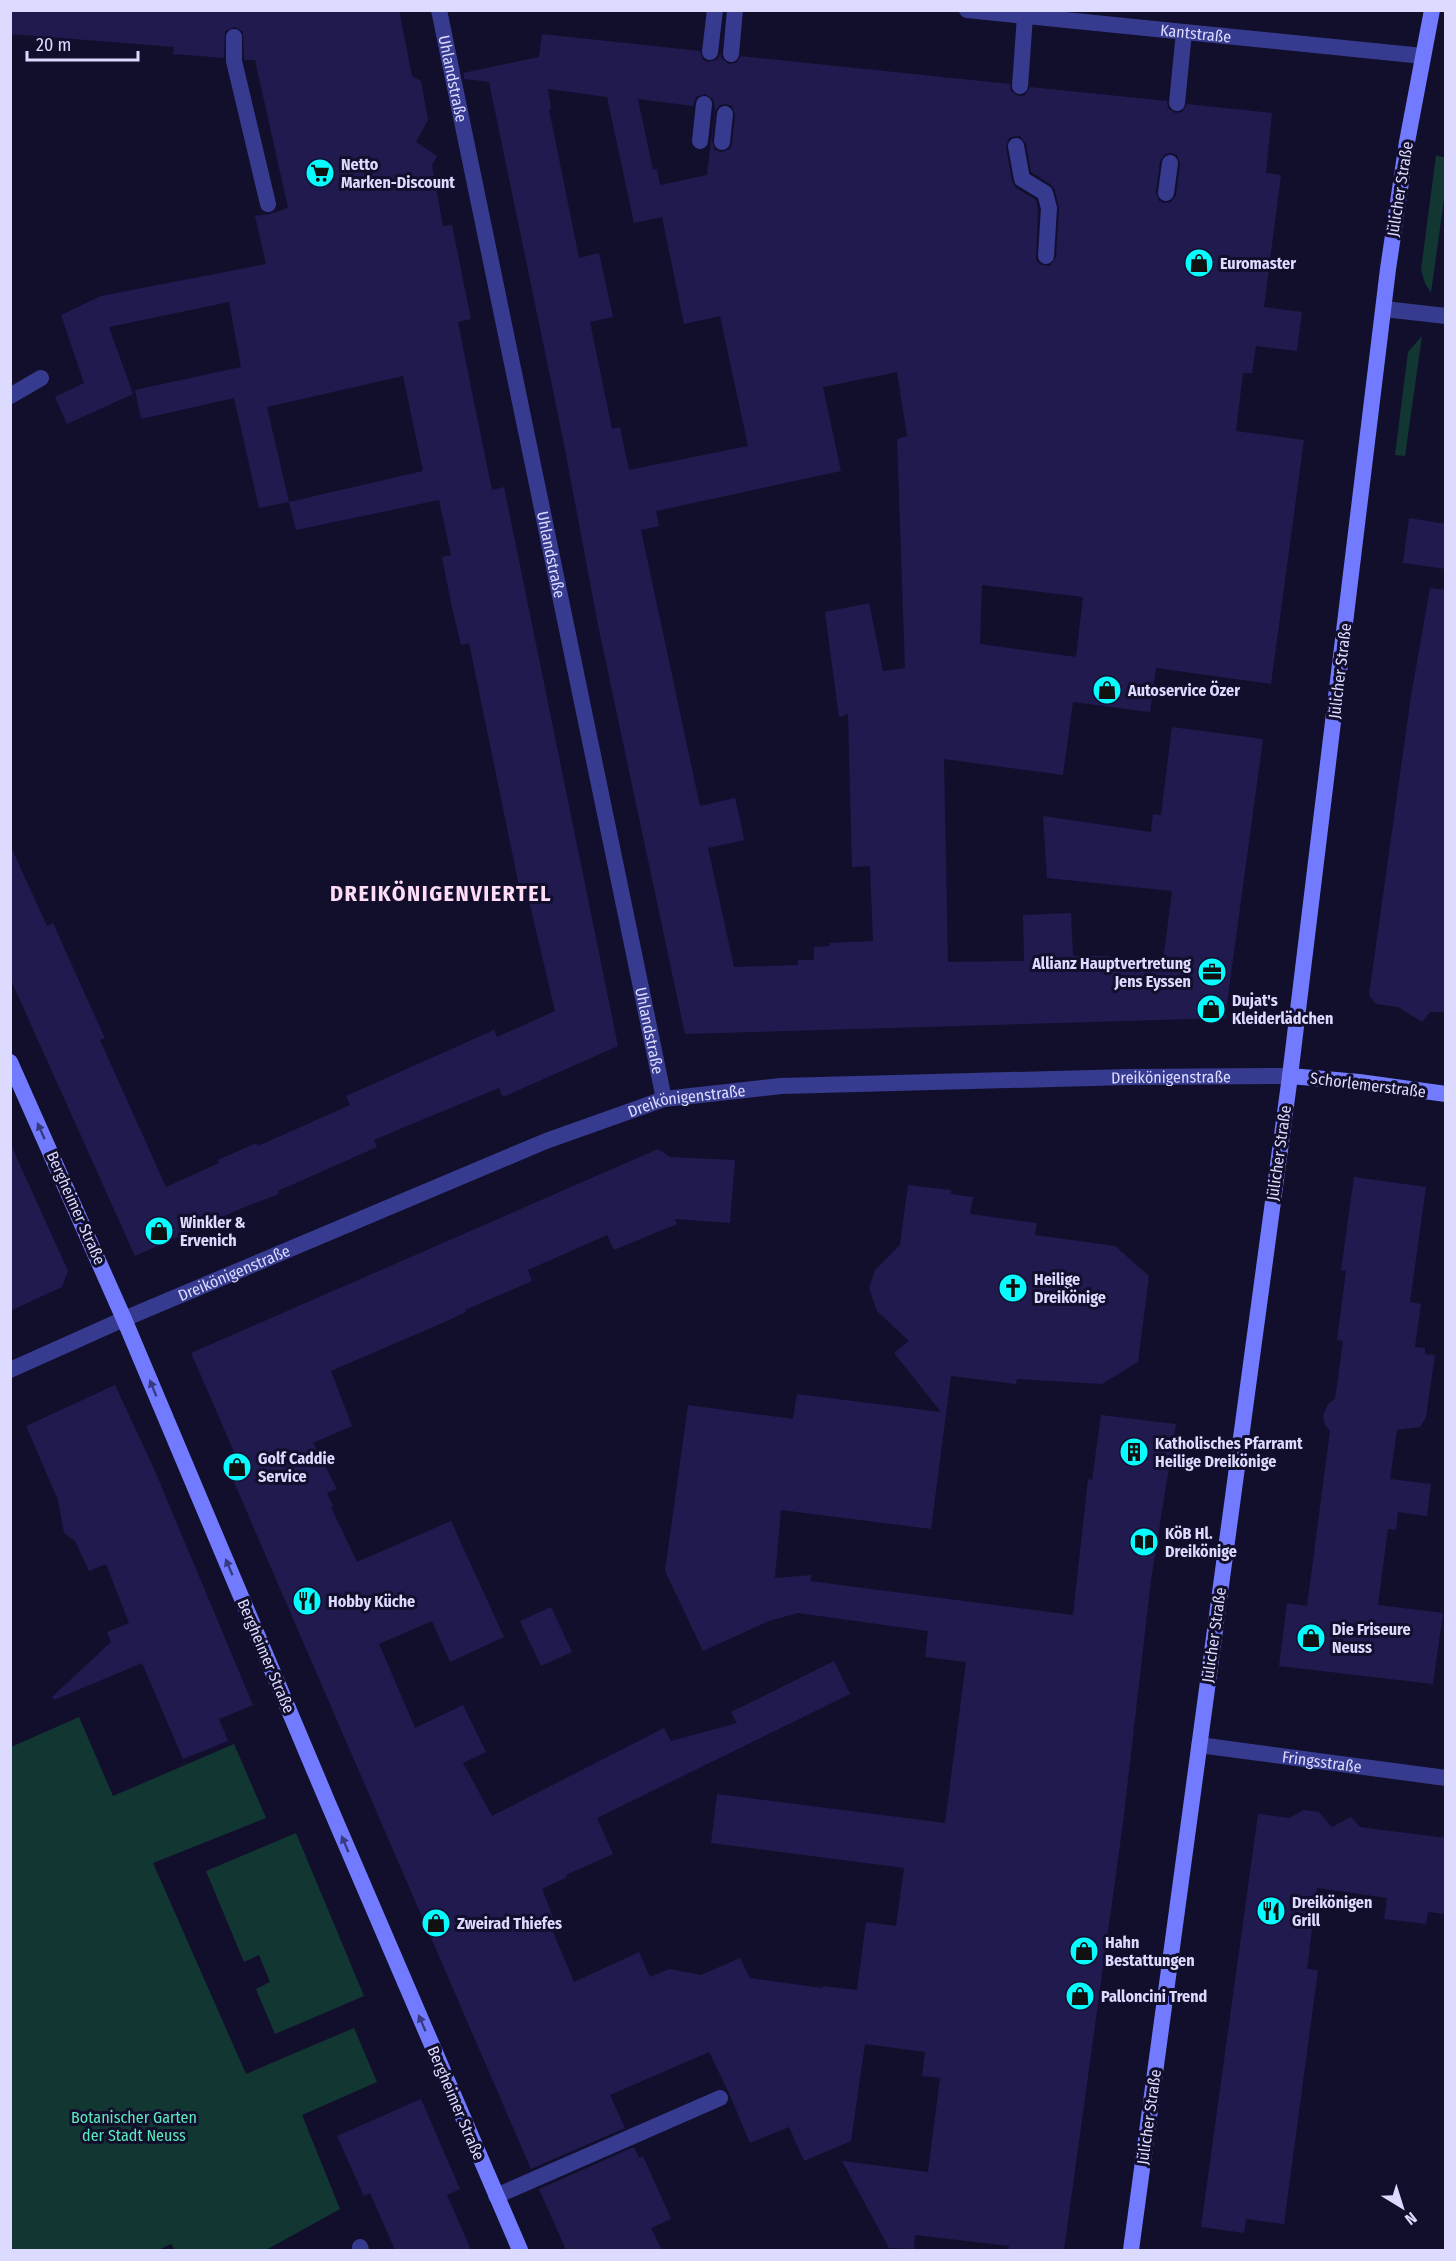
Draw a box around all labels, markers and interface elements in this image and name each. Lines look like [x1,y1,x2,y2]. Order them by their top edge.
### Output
street label: Kantstraße [1159,20,1232,46]
scale bar [27,24,138,62]
street label: Uhlandstraße [435,33,471,124]
text: 20 m [36,34,71,56]
street label: Jülicher Straße [1383,140,1417,238]
place label: Netto Marken-Discount [341,155,455,192]
supermarket icon: Netto Marken-Discount [304,157,336,189]
shop icon: Euromaster [1183,247,1215,279]
place label: Euromaster [1220,254,1296,273]
street label: Uhlandstraße [533,509,570,600]
street label: Jülicher Straße [1325,622,1355,720]
shop icon: Autoservice Özer [1091,674,1123,706]
place label: Autoservice Özer [1127,680,1240,700]
district label: DREIKÖNIGENVIERTEL [330,880,552,907]
place label: Allianz Hauptvertretung Jens Eyssen [1031,954,1191,991]
office icon: Allianz Hauptvertretung Jens Eyssen [1196,956,1228,988]
street label: Uhlandstraße [632,985,668,1076]
place label: Dujat's Kleiderlädchen [1232,991,1333,1028]
shop icon: Dujat's Kleiderlädchen [1195,993,1227,1025]
street label: Dreikönigenstraße [1111,1067,1231,1087]
street label: Schorlemerstraße [1309,1068,1427,1102]
street label: Dreikönigenstraße [625,1081,746,1121]
street label: Jülicher Straße [1263,1104,1295,1202]
one-way arrow [36,1121,46,1139]
street label: Bergheimer Straße [43,1148,110,1268]
place label: Winkler & Ervenich [180,1213,246,1250]
shop icon: Winkler & Ervenich [143,1215,175,1247]
street label: Dreikönigenstraße [175,1241,293,1305]
place label: Heilige Dreikönige [1034,1270,1106,1307]
church icon: Heilige Dreikönige [997,1272,1029,1304]
one-way arrow [148,1378,158,1396]
place label: Katholisches Pfarramt Heilige Dreikönige [1155,1434,1303,1471]
building icon: Katholisches Pfarramt Heilige Dreikönige [1118,1436,1150,1468]
place label: Golf Caddie Service [258,1449,335,1486]
shop icon: Golf Caddie Service [221,1451,253,1483]
place label: KöB Hl. Dreikönige [1165,1524,1237,1561]
library icon: KöB Hl. Dreikönige [1128,1526,1160,1558]
one-way arrow [224,1559,233,1576]
restaurant icon: Hobby Küche [291,1585,323,1617]
street label: Jülicher Straße [1198,1586,1230,1684]
place label: Hobby Küche [328,1592,415,1611]
street label: Bergheimer Straße [233,1596,299,1716]
place label: Die Friseure Neuss [1332,1620,1411,1657]
shop icon: Die Friseure Neuss [1295,1622,1327,1654]
street label: Fringsstraße [1281,1747,1363,1776]
one-way arrow [340,1834,350,1852]
place label: Dreikönigen Grill [1292,1893,1372,1930]
restaurant icon: Dreikönigen Grill [1255,1895,1287,1927]
shop icon: Zweirad Thiefes [420,1907,452,1939]
place label: Zweirad Thiefes [457,1914,562,1933]
place label: Hahn Bestattungen [1105,1933,1195,1970]
shop icon: Hahn Bestattungen [1068,1935,1100,1967]
shop icon: Palloncini Trend [1064,1980,1096,2012]
place label: Palloncini Trend [1101,1987,1207,2006]
one-way arrow [417,2014,426,2032]
street label: Bergheimer Straße [423,2043,489,2163]
street label: Jülicher Straße [1133,2068,1165,2166]
park label: Botanischer Garten der Stadt Neuss [71,2108,197,2145]
north arrow [1372,2177,1432,2237]
text: N [1401,2208,1421,2229]

